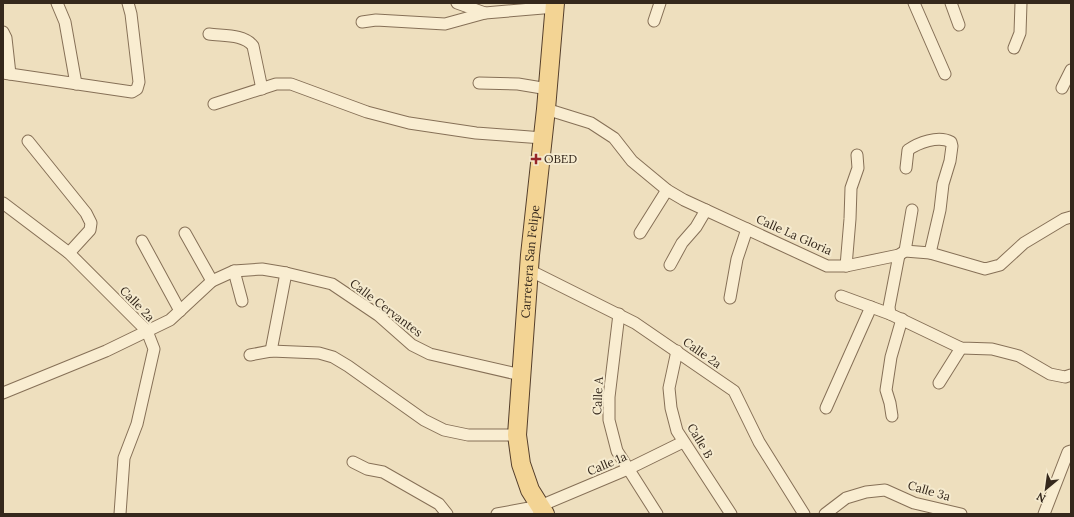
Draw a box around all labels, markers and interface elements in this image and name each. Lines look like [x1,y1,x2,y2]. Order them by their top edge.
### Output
place label: OBED [544,151,577,166]
marker: OBED [531,154,541,164]
street label: Carretera San Felipe [517,204,542,319]
street label: Calle La Gloria [754,211,834,258]
street label: Calle Cervantes [347,275,426,340]
street label: Calle 2a [117,283,158,324]
street label: Calle 2a [680,334,724,371]
street label: Calle A [589,376,606,415]
street label: Calle B [684,420,717,461]
street label: Calle 1a [585,449,629,479]
north arrow [1026,469,1066,509]
street label: Calle 3a [906,477,952,504]
text: N [1034,489,1048,506]

